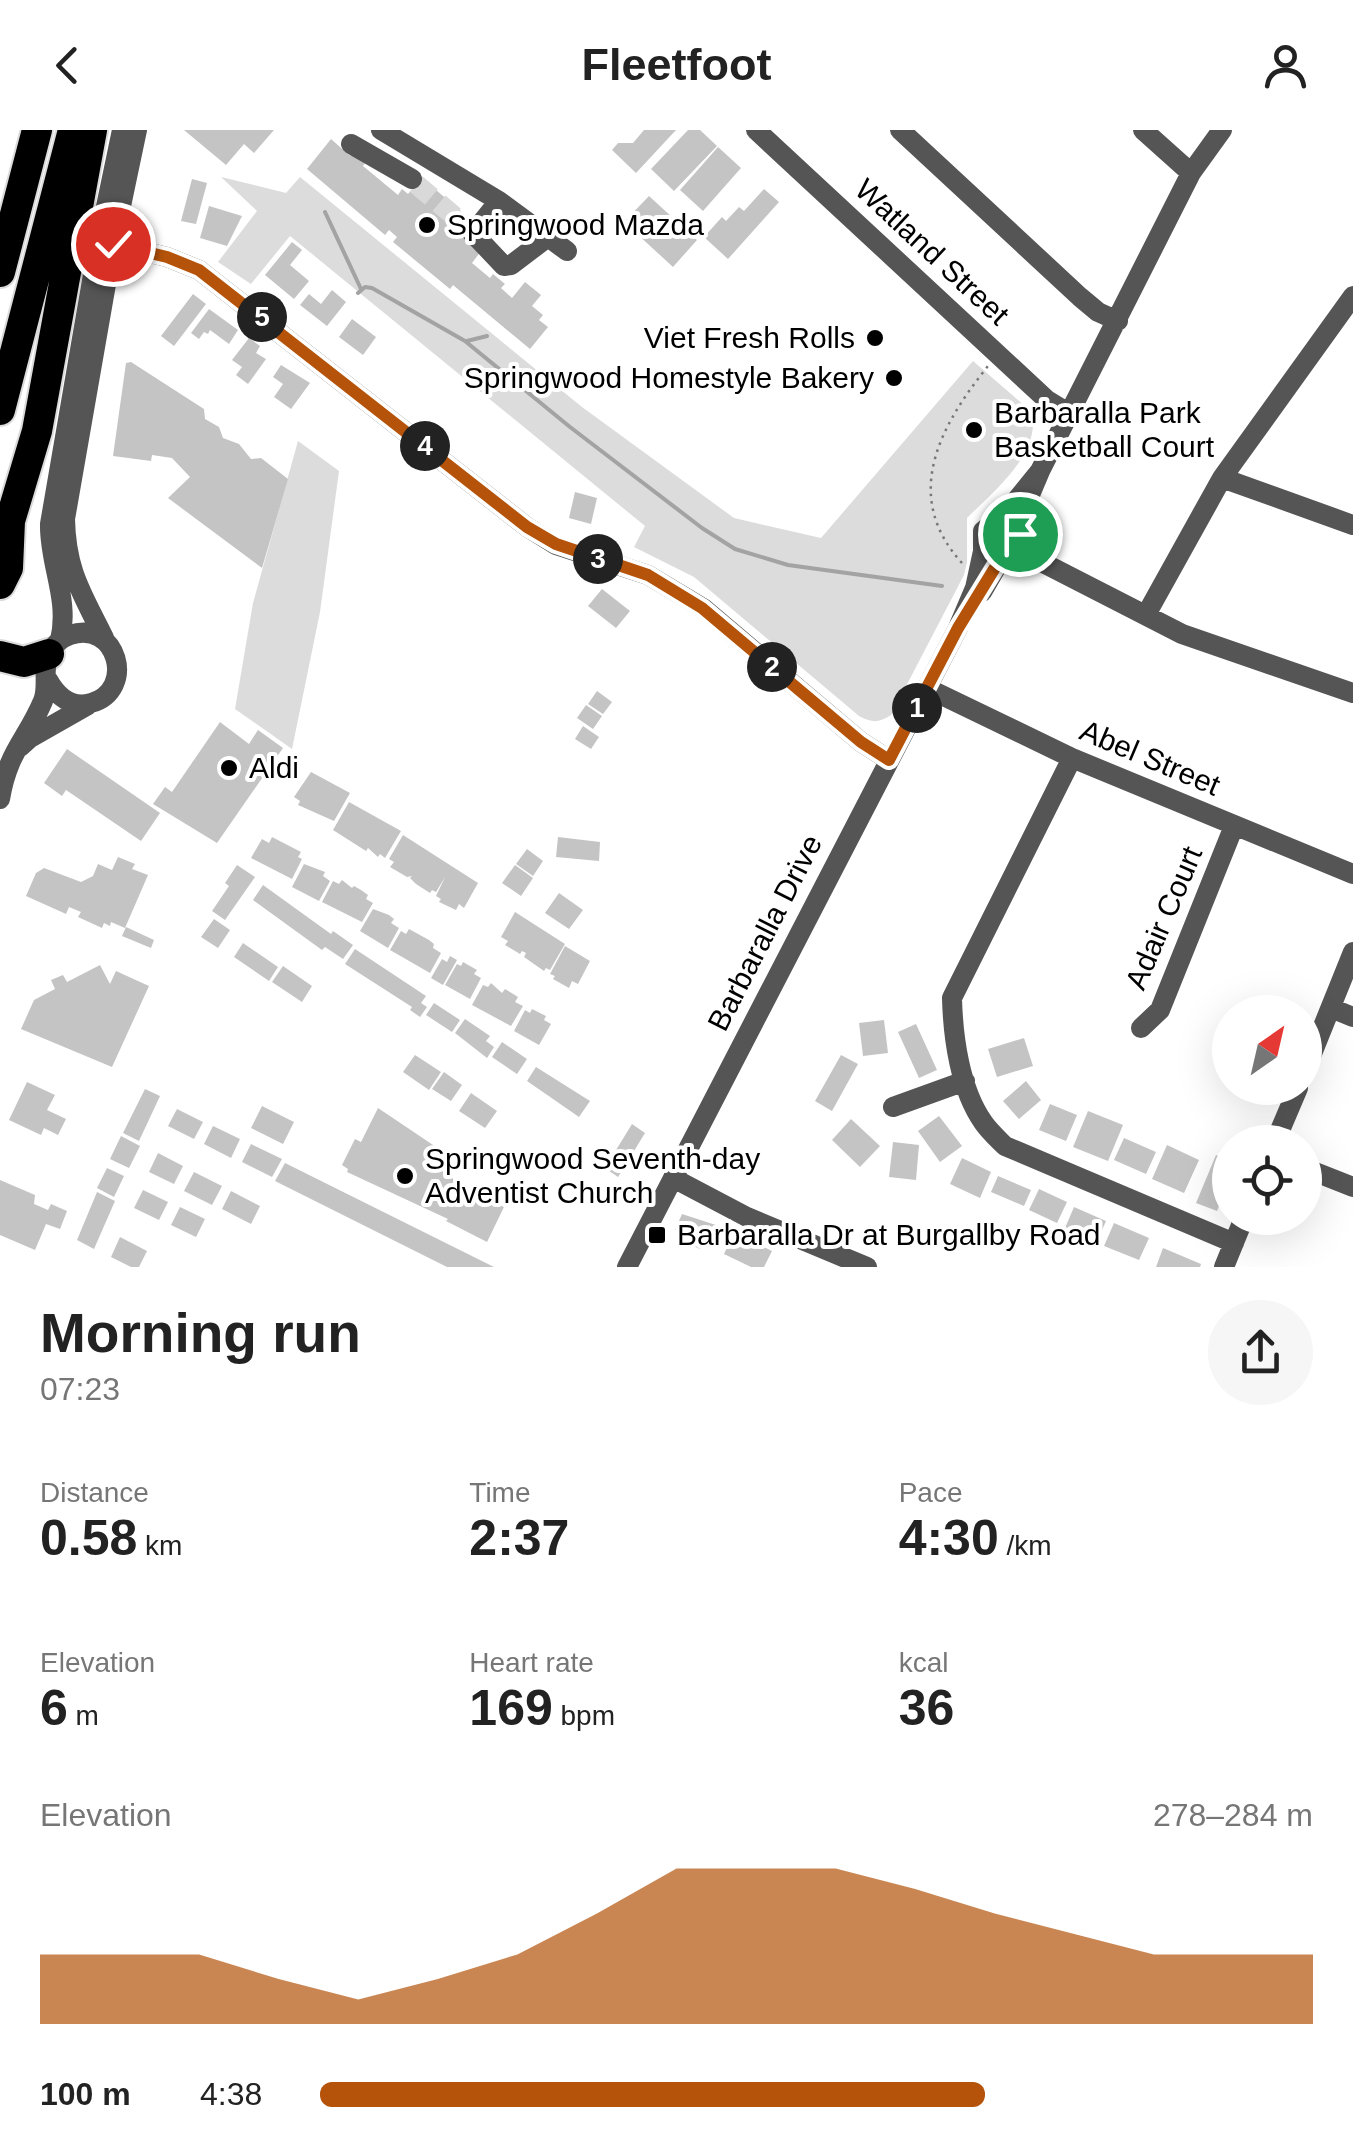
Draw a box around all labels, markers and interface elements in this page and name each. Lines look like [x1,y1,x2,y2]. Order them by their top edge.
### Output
icon: back [40,38,95,93]
icon: person [1258,38,1313,93]
text: Fleetfoot [582,39,771,90]
street label: Watland Street [849,172,1016,331]
pin [71,202,156,287]
place label: Springwood Mazda [447,208,704,241]
marker: Springwood Mazda [416,214,438,236]
icon: check [86,217,141,272]
pin: 5 [237,292,287,342]
text: 5 [254,301,270,332]
place label: Viet Fresh Rolls [644,321,855,354]
marker: Viet Fresh Rolls [864,327,886,349]
place label: Springwood Homestyle Bakery [464,361,874,394]
marker: Springwood Homestyle Bakery [883,367,905,389]
place label: Barbaralla Park Basketball Court [994,396,1215,463]
marker: Barbaralla Park Basketball Court [963,419,985,441]
pin: 4 [400,421,450,471]
text: 4 [417,430,433,461]
pin [978,492,1063,577]
icon: arrive [993,507,1048,562]
pin: 3 [573,534,623,584]
text: 3 [590,543,606,574]
pin: 2 [747,642,797,692]
text: 2 [764,651,780,682]
pin: 1 [892,683,942,733]
text: 1 [909,692,925,723]
street label: Abel Street [1075,713,1226,802]
place label: Aldi [249,751,299,784]
marker: Aldi [218,757,240,779]
street label: Barbaralla Drive [701,829,828,1036]
street label: Adair Court [1119,841,1209,994]
north arrow [1212,995,1322,1105]
map controls [1212,995,1322,1235]
button: locate [1212,1125,1322,1235]
place label: Springwood Seventh-day Adventist Church [425,1142,760,1209]
marker: Springwood Seventh-day Adventist Church [394,1165,416,1187]
place label: Barbaralla Dr at Burgallby Road [677,1218,1101,1251]
marker: Barbaralla Dr at Burgallby Road [646,1224,668,1246]
button: share [1208,1300,1313,1405]
text: Morning run [40,1302,361,1364]
text: 07:23 [40,1371,120,1407]
text: Distance [40,1477,149,1508]
text: Time [469,1477,531,1508]
text: Pace [899,1477,962,1508]
text: 0.58 [40,1510,137,1566]
text: 2:37 [469,1510,569,1566]
text: 4:30 [899,1510,999,1566]
text: km [137,1530,182,1561]
text: /km [999,1530,1052,1561]
text: Elevation [40,1647,155,1678]
text: Heart rate [469,1647,594,1678]
text: kcal [899,1647,948,1678]
text: 6 [40,1680,68,1736]
text: 169 [469,1680,553,1736]
text: 36 [899,1680,954,1736]
text: m [68,1700,99,1731]
text: bpm [553,1700,615,1731]
text: Elevation [40,1797,172,1833]
text: 278–284 m [1153,1797,1313,1833]
text: 100 m [40,2076,131,2112]
text: 4:38 [200,2076,262,2112]

